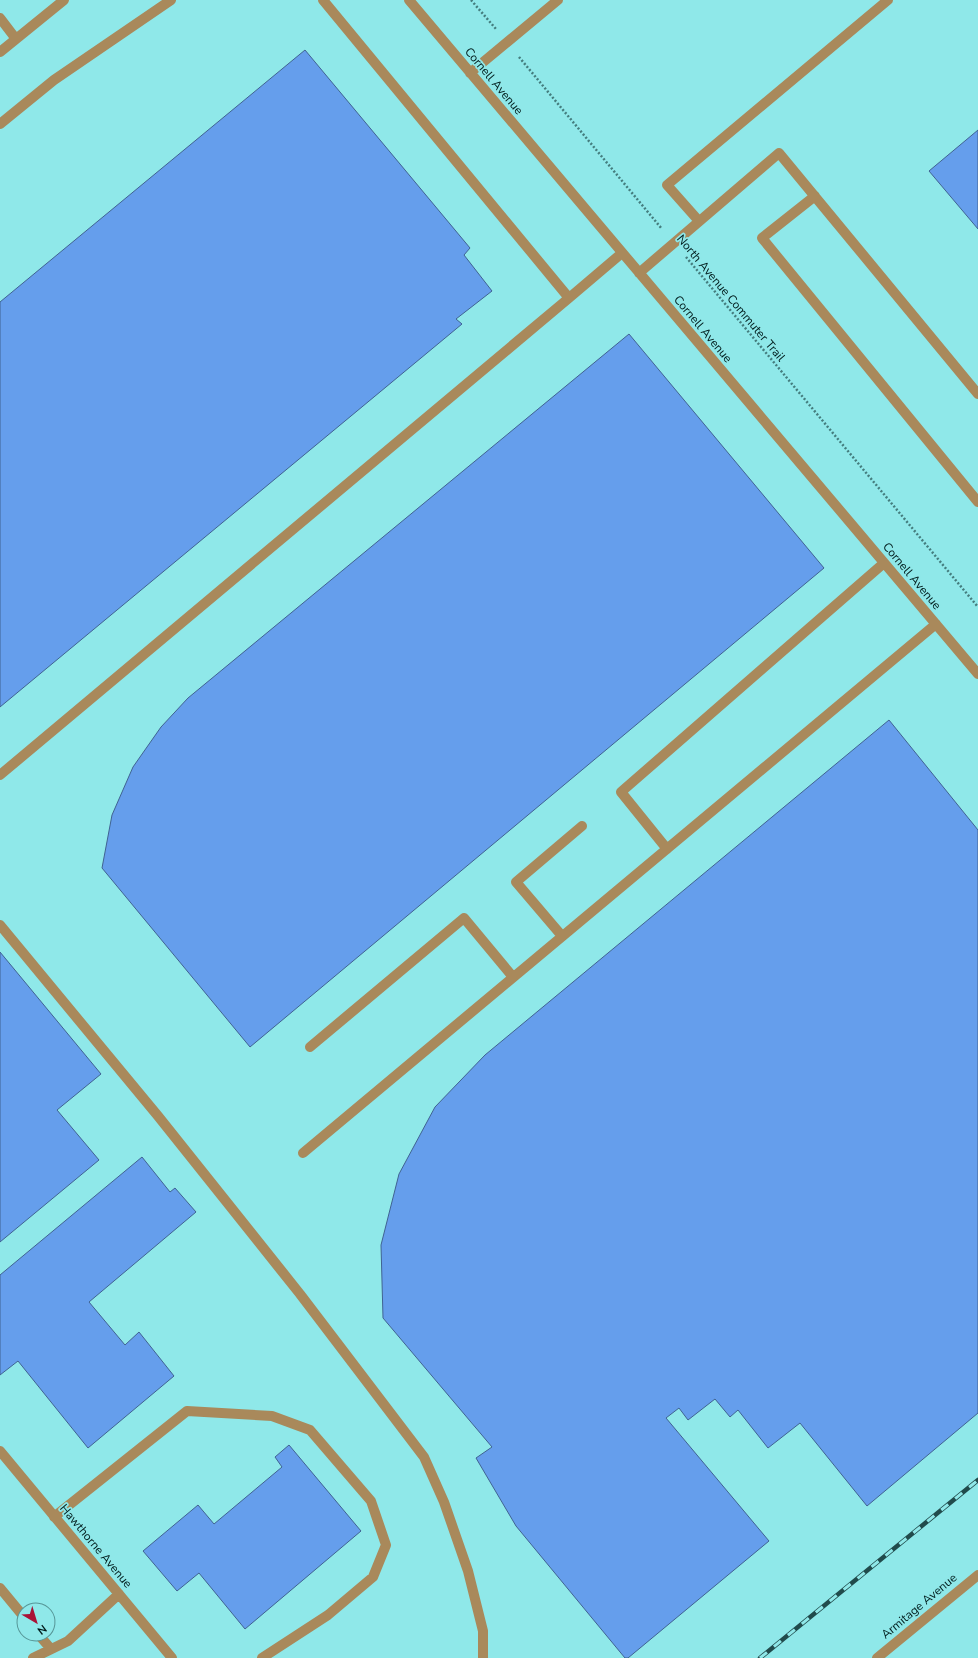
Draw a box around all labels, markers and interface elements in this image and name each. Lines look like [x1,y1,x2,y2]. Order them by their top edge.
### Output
street label: Cornell Avenue [461,44,527,118]
street label: North Avenue Commuter Trail [673,231,789,365]
street label: Cornell Avenue [670,292,736,366]
street label: Cornell Avenue [879,539,945,613]
street label: Hawthorne Avenue [56,1501,136,1591]
street label: Armitage Avenue [878,1570,960,1642]
north arrow [16,1602,56,1642]
text: N [34,1621,50,1638]

